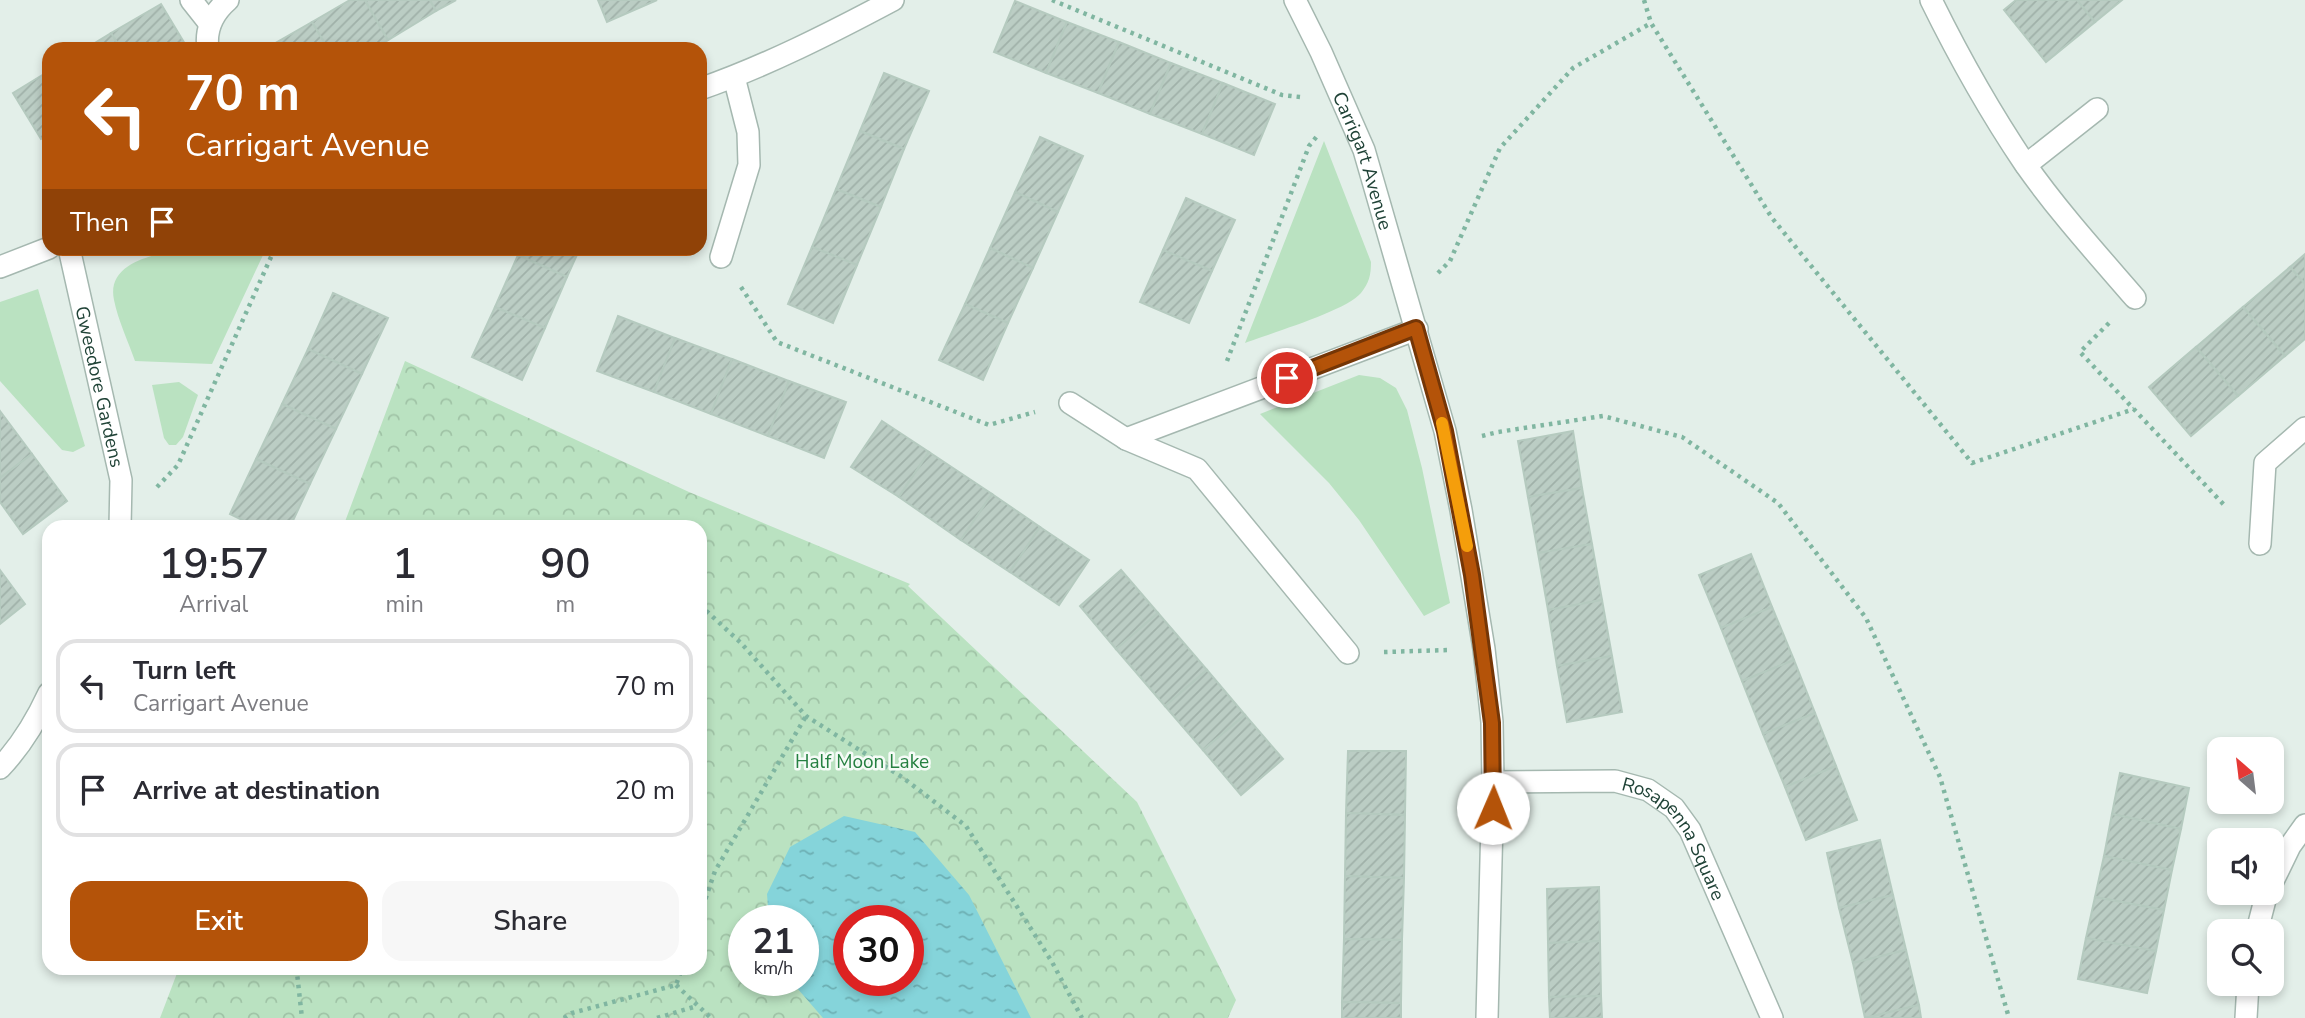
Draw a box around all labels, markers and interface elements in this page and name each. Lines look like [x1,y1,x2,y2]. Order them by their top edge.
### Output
text: 70 m [185,60,300,127]
icon: left [70,70,161,161]
street label: Carrigart Avenue [1326,88,1398,233]
text: Carrigart Avenue [185,124,430,167]
icon: arrive [143,203,181,241]
text: Then [70,205,129,240]
street label: Gweedore Gardens [68,303,130,470]
pin [1257,348,1317,408]
icon: arrive [1268,359,1306,397]
text: 19:57 [158,536,269,593]
text: 1 [392,536,417,593]
text: 90 [540,536,591,593]
text: Arrival [179,589,248,620]
text: min [386,589,424,620]
text: m [555,589,575,620]
text: Turn left [133,653,236,688]
icon: left [74,667,112,705]
text: 70 m [615,669,675,704]
text: Carrigart Avenue [133,688,309,719]
north arrow [2207,737,2284,814]
map controls [2207,737,2284,996]
park label: Half Moon Lake [795,749,929,775]
icon: arrive [74,771,112,809]
position arrow [1456,771,1530,845]
street label: Rosapenna Square [1619,771,1731,904]
text: Arrive at destination [133,773,380,808]
text: 20 m [615,773,675,808]
button: sound [2207,828,2284,905]
button: Exit [70,881,368,961]
button: Share [382,881,679,961]
speed limit sign: 30 [833,905,924,996]
text: 21 [752,918,795,965]
button: search [2207,919,2284,996]
text: km/h [754,956,793,980]

